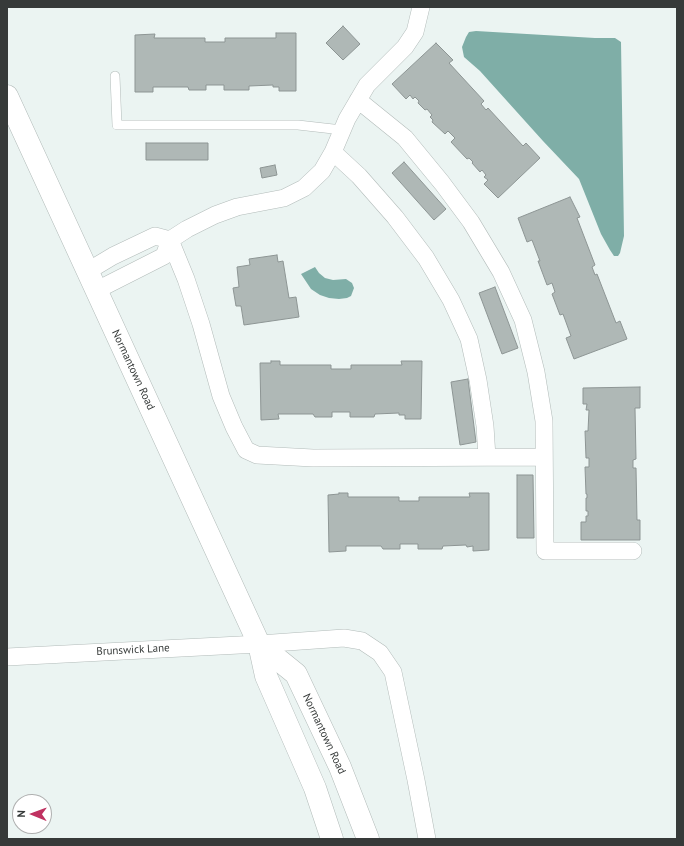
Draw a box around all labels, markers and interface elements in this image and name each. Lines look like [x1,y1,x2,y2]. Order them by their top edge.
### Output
street label: Normantown Road [109,328,157,412]
street label: Brunswick Lane [96,641,170,659]
street label: Normantown Road [300,692,348,776]
north arrow [12,794,52,834]
text: N [14,810,28,818]

